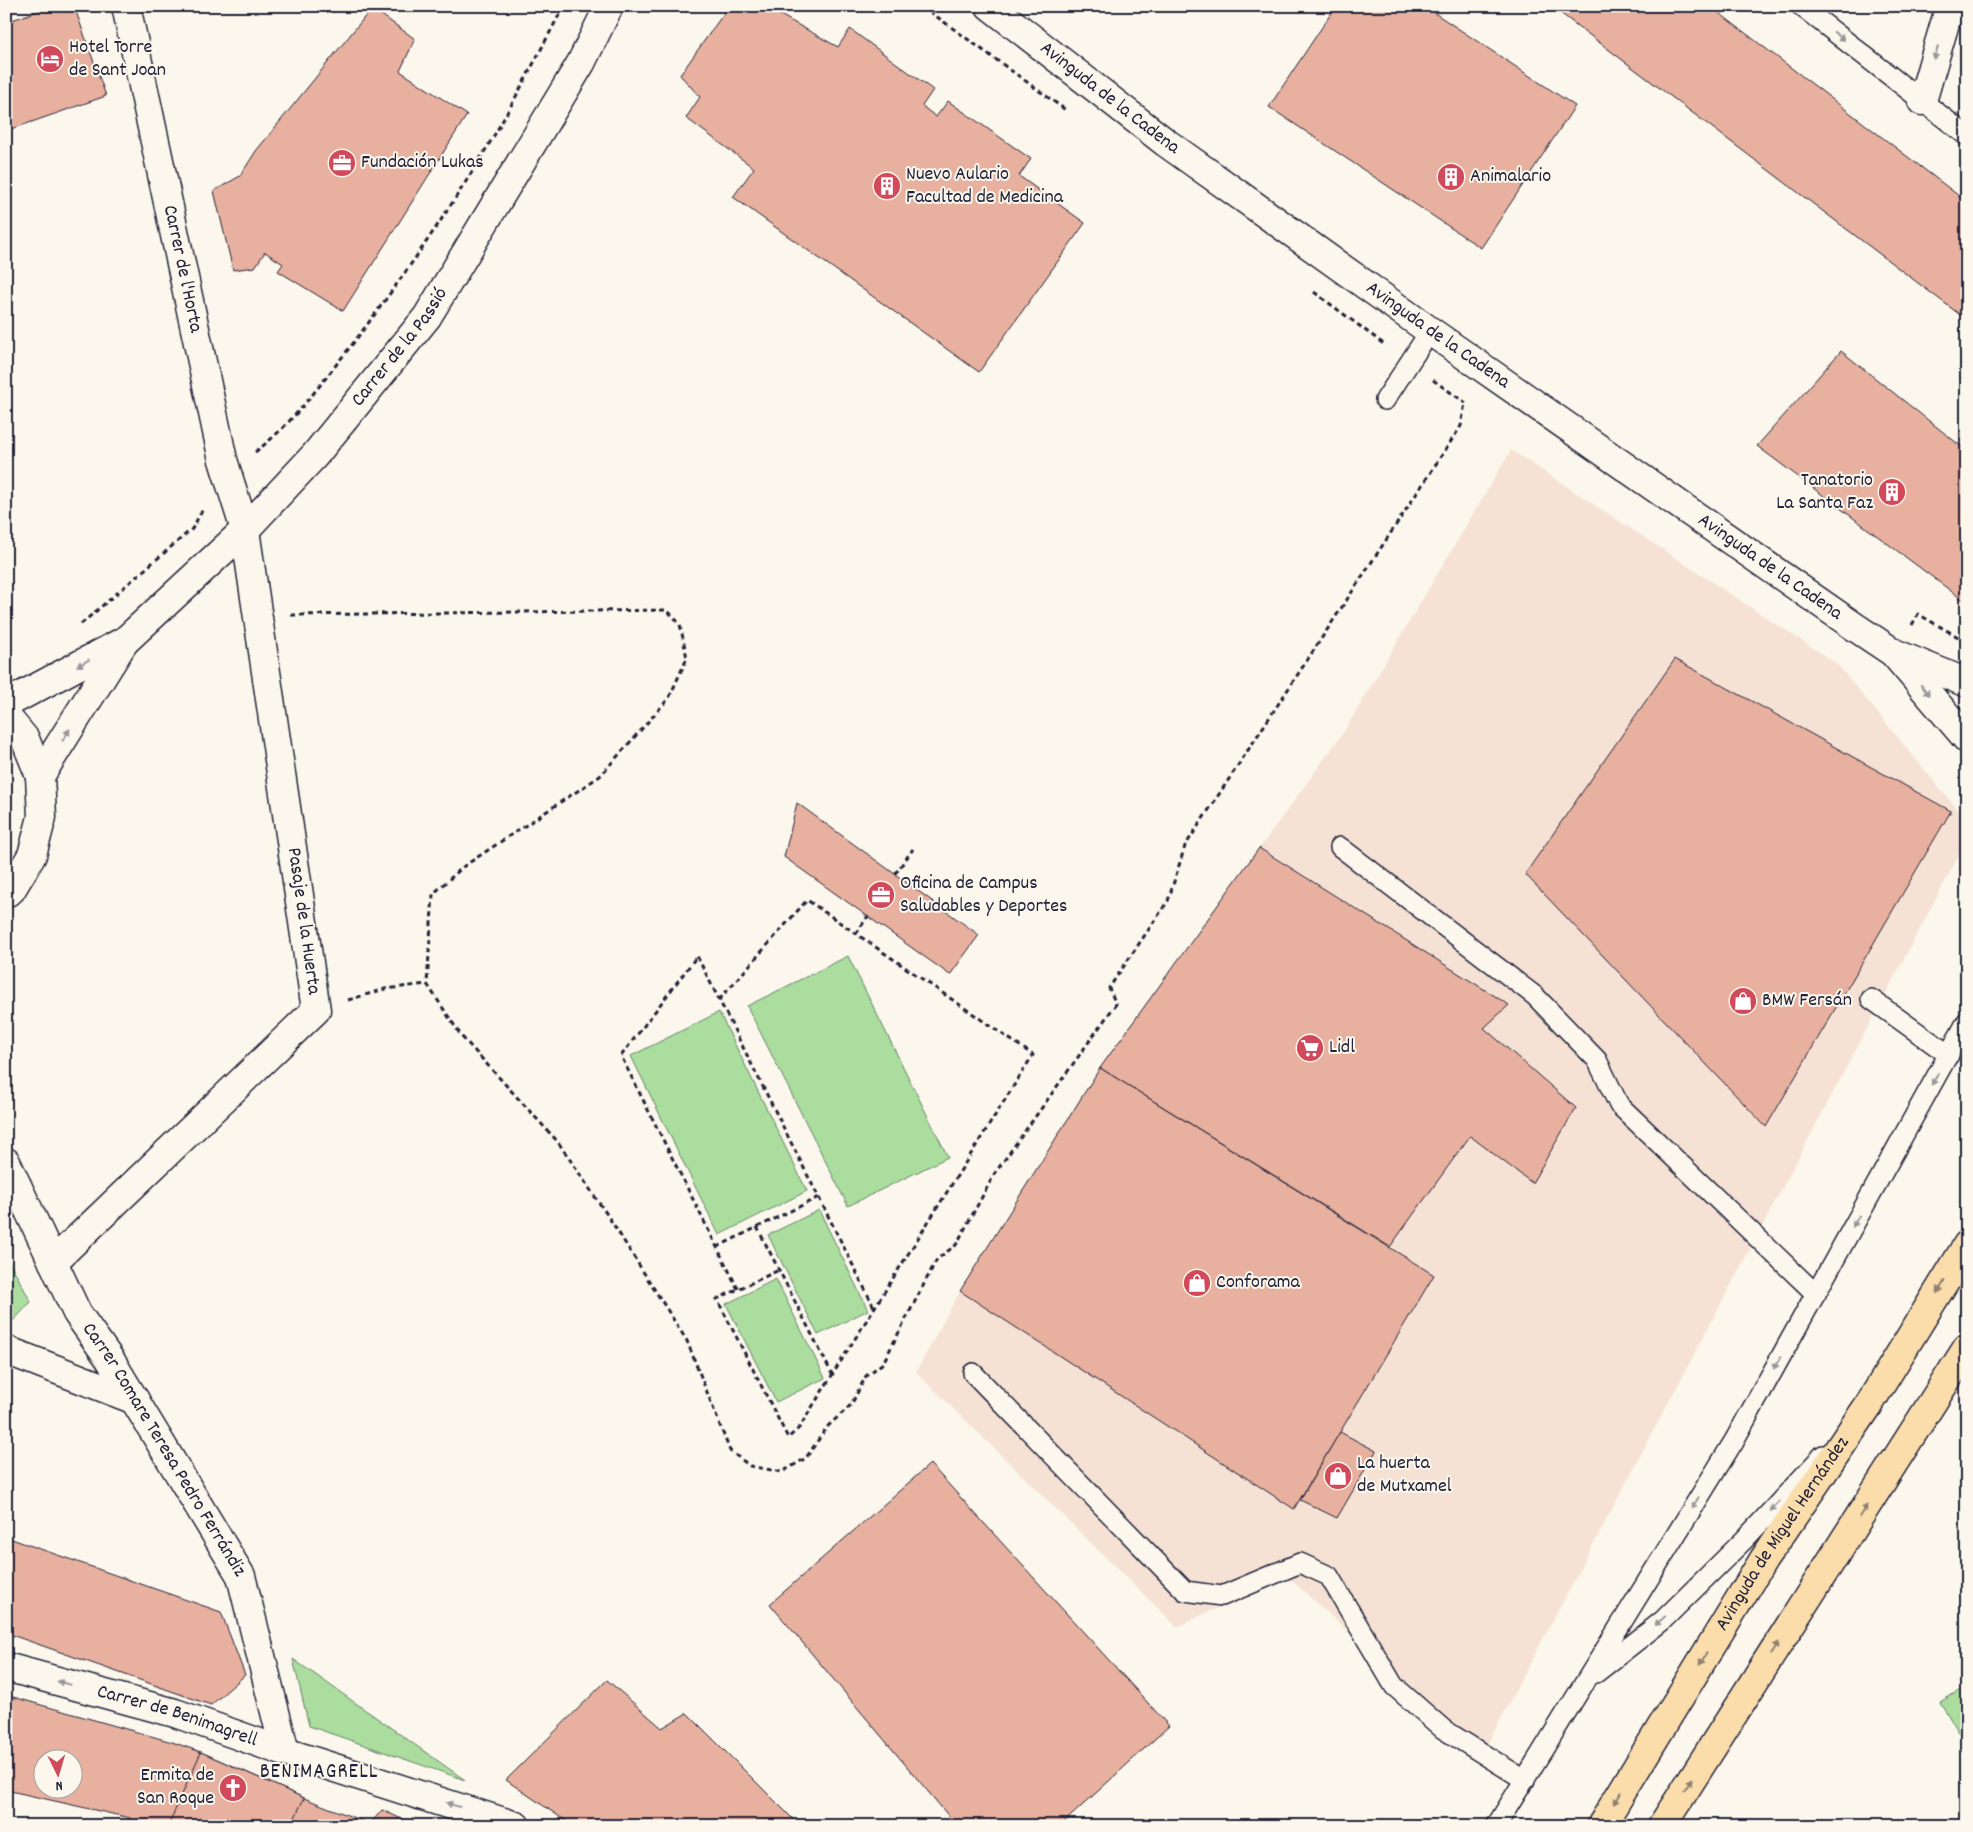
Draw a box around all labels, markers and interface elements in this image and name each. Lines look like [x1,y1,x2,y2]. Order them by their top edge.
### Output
one-way arrow [1832,31,1845,42]
place label: Hotel Torre de Sant Joan [69,34,166,85]
street label: Avinguda de la Cadena [1033,35,1186,162]
hotel icon: Hotel Torre de Sant Joan [35,44,65,74]
one-way arrow [1932,46,1940,61]
office icon: Fundación Lukas [327,148,357,178]
place label: Fundación Lukas [361,149,484,177]
place label: Nuevo Aulario Facultad de Medicina [906,161,1064,212]
building icon: Animalario [1436,162,1466,192]
place label: Animalario [1470,163,1551,191]
building icon: Nuevo Aulario Facultad de Medicina [872,171,902,201]
street label: Carrer de l'Horta [155,203,209,336]
street label: Avinguda de la Cadena [1360,275,1516,397]
street label: Carrer de la Passió [345,282,456,413]
place label: Tanatorio La Santa Faz [1776,467,1873,518]
building icon: Tanatorio La Santa Faz [1877,477,1907,507]
street label: Avinguda de la Cadena [1692,507,1848,628]
one-way arrow [76,659,90,667]
one-way arrow [1920,683,1931,696]
one-way arrow [61,729,71,742]
street label: Pasaje de la Huerta [279,846,327,997]
place label: Oficina de Campus Saludables y Deportes [900,870,1068,921]
office icon: Oficina de Campus Saludables y Deportes [866,880,896,910]
shop icon: BMW Fersán [1728,986,1758,1016]
place label: BMW Fersán [1762,987,1852,1015]
supermarket icon: Lidl [1295,1033,1325,1063]
place label: Lidl [1329,1034,1355,1062]
one-way arrow [1931,1072,1939,1087]
one-way arrow [1852,1214,1860,1229]
shop icon: Conforama [1182,1268,1212,1298]
place label: Conforama [1216,1269,1301,1297]
one-way arrow [1937,1280,1946,1293]
street label: Carrer Comare Teresa Pedro Ferrándiz [74,1317,253,1583]
one-way arrow [1773,1356,1781,1371]
street label: Avinguda de Miguel Hernández [1709,1431,1857,1637]
place label: La huerta de Mutxamel [1357,1450,1452,1501]
shop icon: La huerta de Mutxamel [1323,1461,1353,1491]
one-way arrow [1690,1497,1699,1510]
one-way arrow [1769,1500,1781,1512]
one-way arrow [1858,1504,1868,1517]
one-way arrow [1655,1615,1667,1627]
one-way arrow [1771,1641,1780,1654]
one-way arrow [1698,1653,1708,1666]
one-way arrow [57,1678,72,1686]
street label: Carrer de Benimagrell [94,1678,261,1755]
north arrow [32,1750,82,1800]
district label: BENIMAGRELL [260,1758,378,1788]
place label: Ermita de San Roque [137,1762,214,1813]
church icon: Ermita de San Roque [218,1773,248,1803]
text: N [55,1775,63,1795]
one-way arrow [1683,1778,1693,1791]
one-way arrow [1613,1791,1623,1804]
one-way arrow [445,1800,460,1808]

